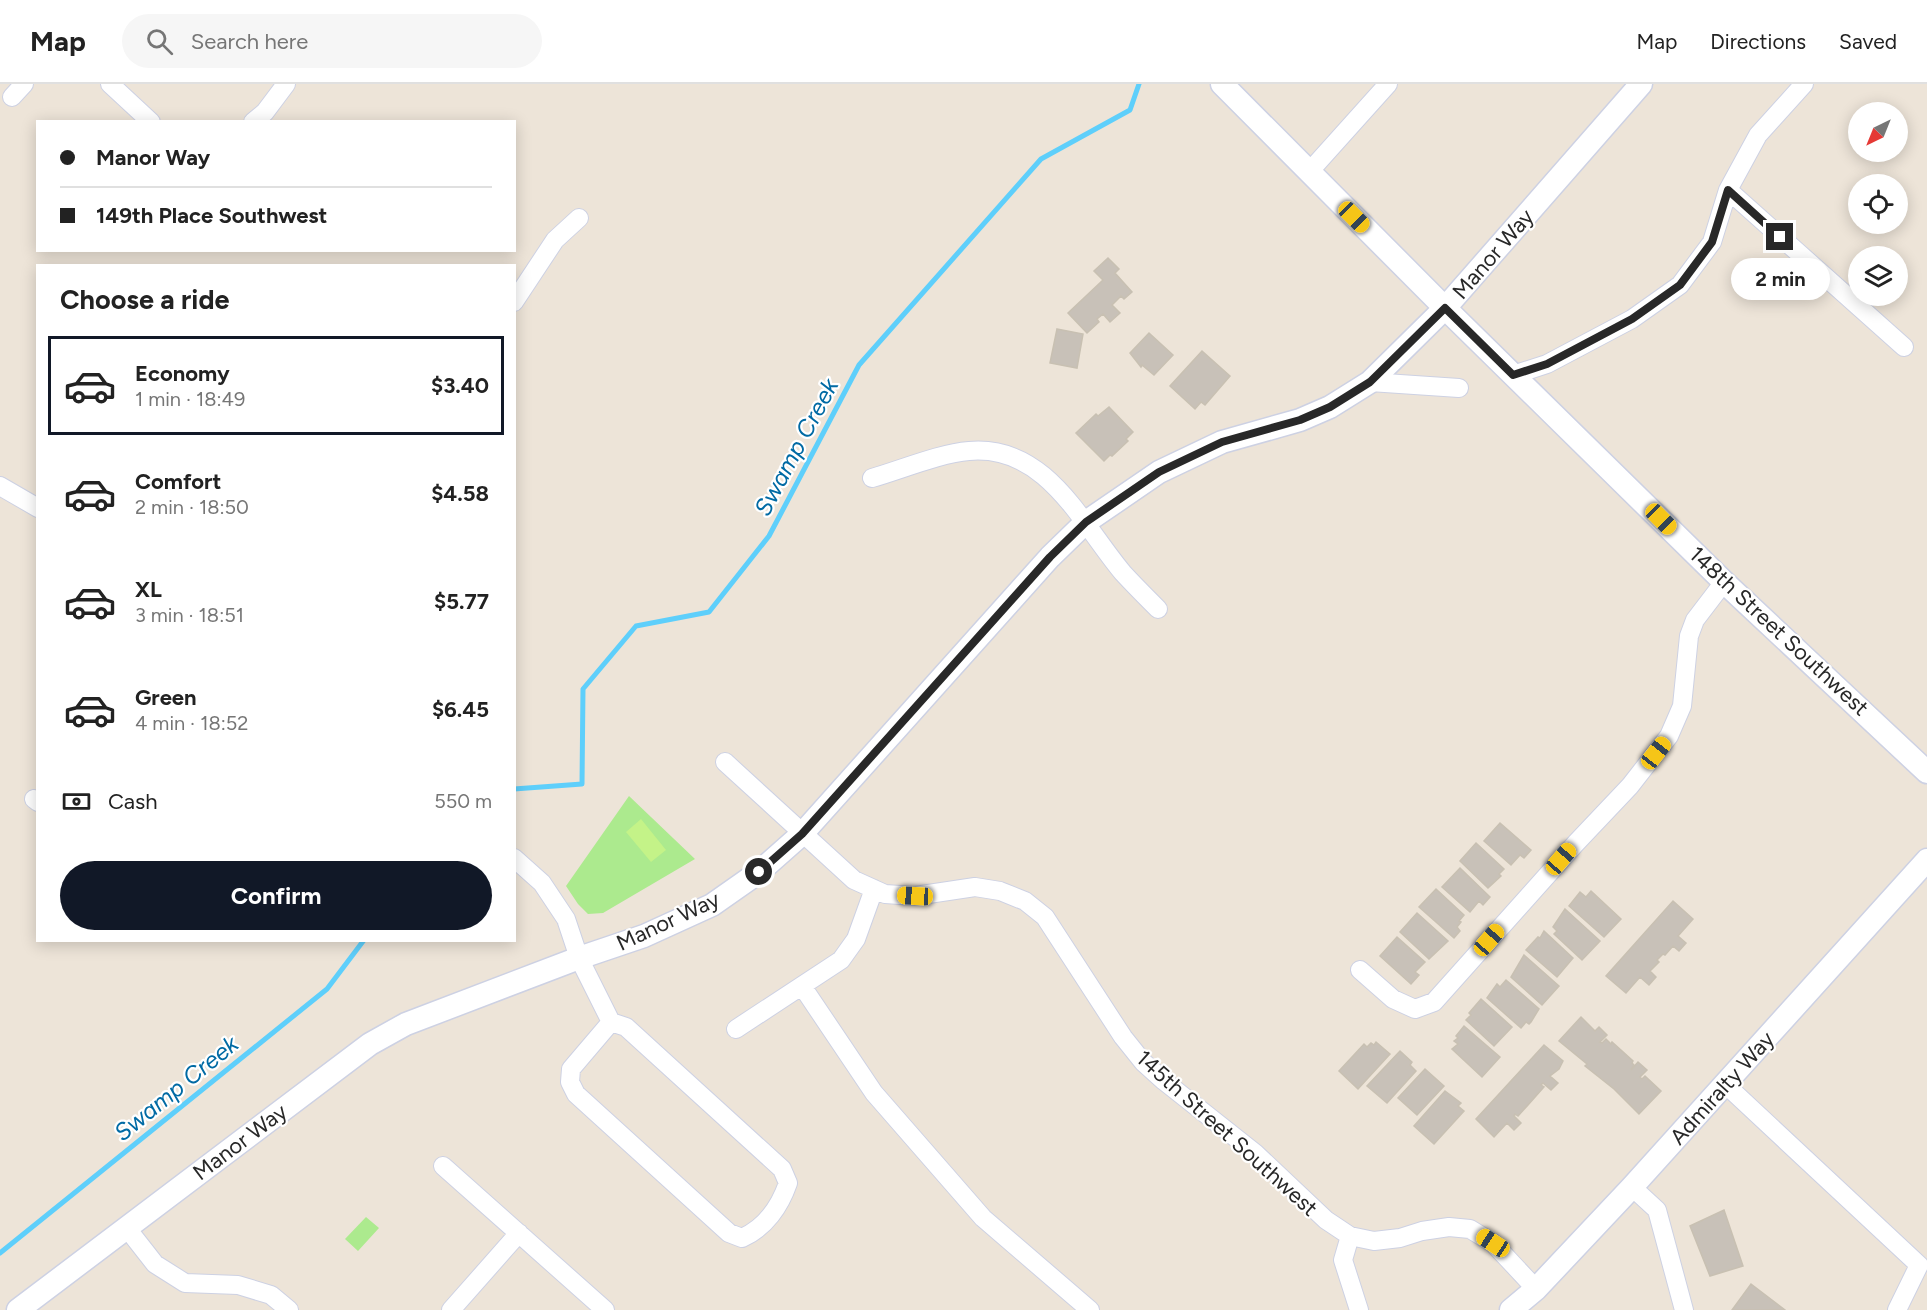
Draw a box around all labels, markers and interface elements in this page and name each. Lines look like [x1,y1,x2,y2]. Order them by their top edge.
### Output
search box [122,14,542,68]
text: Map [30,24,86,58]
icon: search [143,25,176,58]
text: Search here [191,28,308,55]
text: Map [1636,29,1677,54]
text: Directions [1710,29,1806,54]
text: Saved [1839,29,1897,54]
north arrow [1848,102,1908,162]
map controls [1848,102,1908,306]
text: Manor Way [96,144,210,171]
button: locate [1848,174,1908,234]
car [1335,198,1373,236]
text: 149th Place Southwest [96,202,327,229]
street label: Manor Way [1447,203,1540,305]
route end [1766,223,1793,250]
button: layers [1848,246,1908,306]
callout: 2 min [1730,258,1830,300]
text: 2 min [1755,267,1806,291]
text: Choose a ride [60,283,229,316]
icon: car [63,359,117,413]
text: Economy [135,360,230,387]
text: $3.40 [431,372,489,399]
water label: Swamp Creek [748,372,845,521]
text: 1 min · 18:49 [135,387,245,411]
icon: car [63,467,117,521]
text: Comfort [135,468,221,495]
text: $4.58 [431,480,489,507]
text: 2 min · 18:50 [135,495,249,519]
car [1642,500,1680,538]
street label: 148th Street Southwest [1684,541,1874,721]
icon: car [63,575,117,629]
text: XL [135,576,162,603]
text: $5.77 [434,588,489,615]
text: 3 min · 18:51 [135,603,244,627]
icon: car [63,683,117,737]
text: Green [135,684,197,711]
text: $6.45 [432,696,489,723]
text: 4 min · 18:52 [135,711,248,735]
car [1638,733,1674,773]
icon: cash [60,785,93,818]
text: Cash [108,788,158,815]
text: 550 m [434,789,492,813]
car [1542,840,1580,878]
route start [745,858,772,885]
button: Confirm [60,861,492,930]
street label: Manor Way [612,885,724,957]
car [897,886,933,906]
car [1470,921,1508,959]
street label: Admiralty Way [1664,1025,1780,1150]
water label: Swamp Creek [108,1028,245,1147]
street label: 145th Street Southwest [1131,1044,1323,1222]
street label: Manor Way [188,1098,293,1186]
car [1473,1226,1513,1260]

